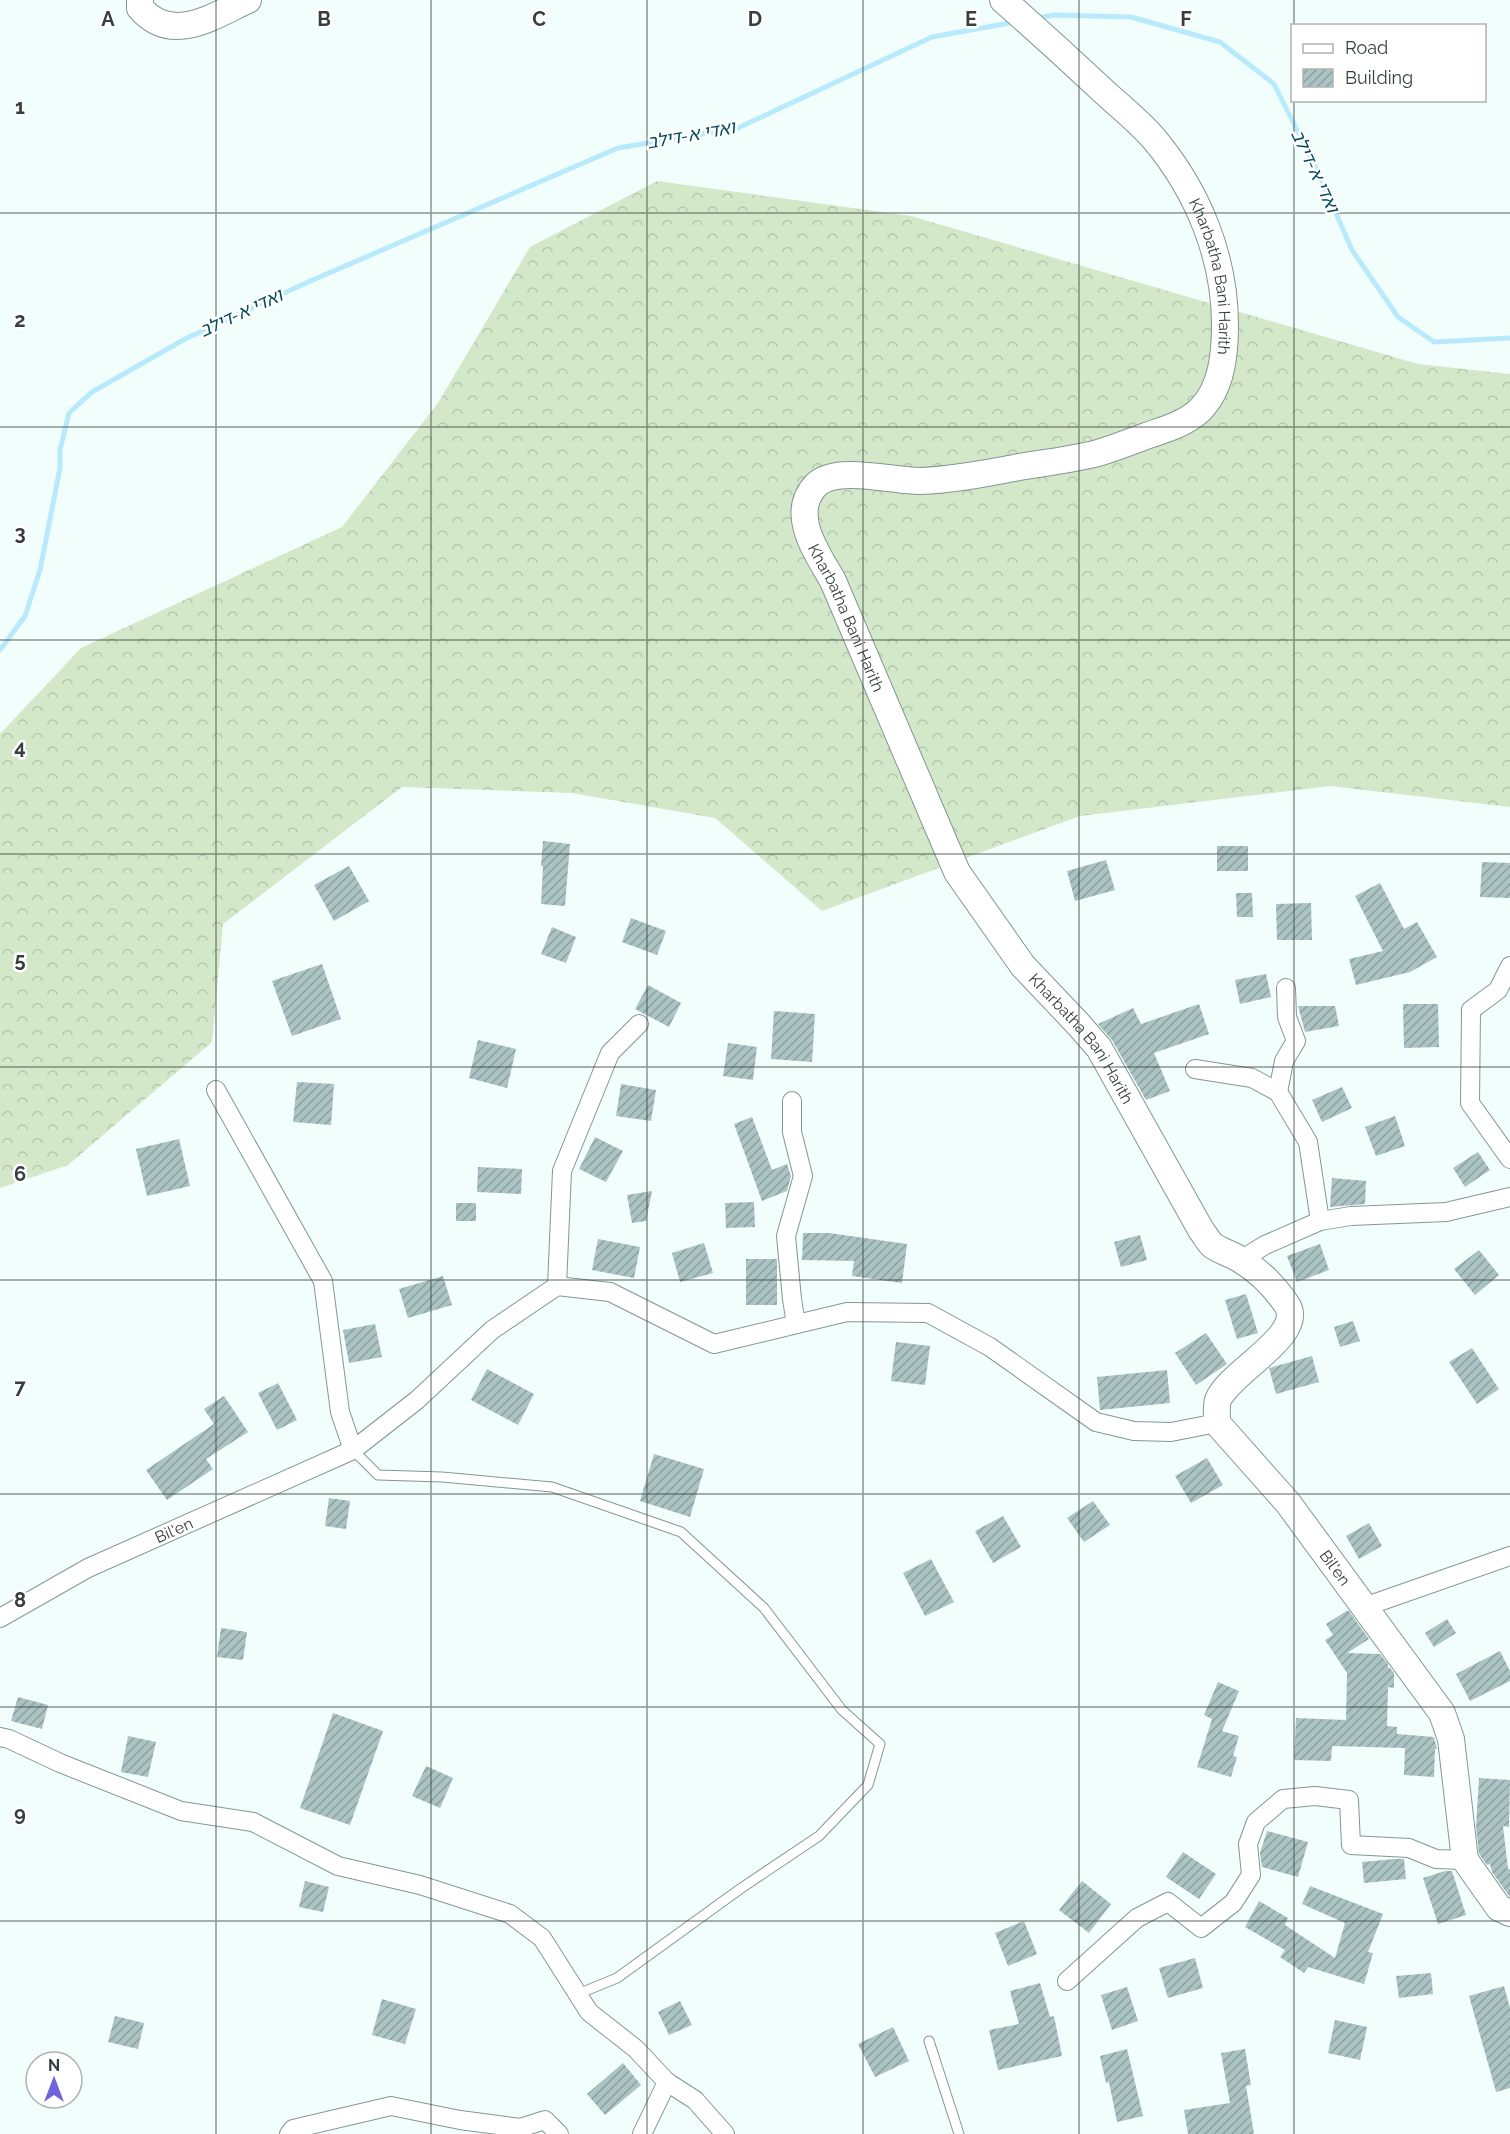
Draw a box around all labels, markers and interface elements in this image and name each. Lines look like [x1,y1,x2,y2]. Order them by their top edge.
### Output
text: A [101,7,115,31]
text: B [317,7,331,31]
text: C [532,7,546,31]
text: D [748,7,762,31]
text: E [965,7,977,31]
text: F [1180,7,1192,31]
legend [1291,24,1486,102]
text: Road [1345,37,1388,58]
text: Building [1345,67,1413,88]
text: 1 [15,95,25,119]
water label: ואדי א-דילב [645,116,738,153]
water label: ואדי א-דילב [1287,126,1344,217]
street label: Kharbatha Bani Harith [1185,195,1234,356]
water label: ואדי א-דילב [196,284,287,341]
text: 2 [14,308,26,332]
text: 3 [14,521,26,545]
street label: Kharbatha Bani Harith [804,541,888,695]
text: 4 [14,735,26,759]
text: 5 [14,948,26,972]
street label: Kharbatha Bani Harith [1025,969,1137,1107]
text: 6 [14,1162,26,1186]
text: 7 [14,1375,26,1399]
street label: Bil'en [152,1514,196,1547]
street label: Bil'en [1316,1546,1354,1589]
text: 8 [14,1588,26,1612]
text: 9 [14,1802,26,1826]
north arrow [24,2050,84,2110]
text: N [48,2056,60,2075]

